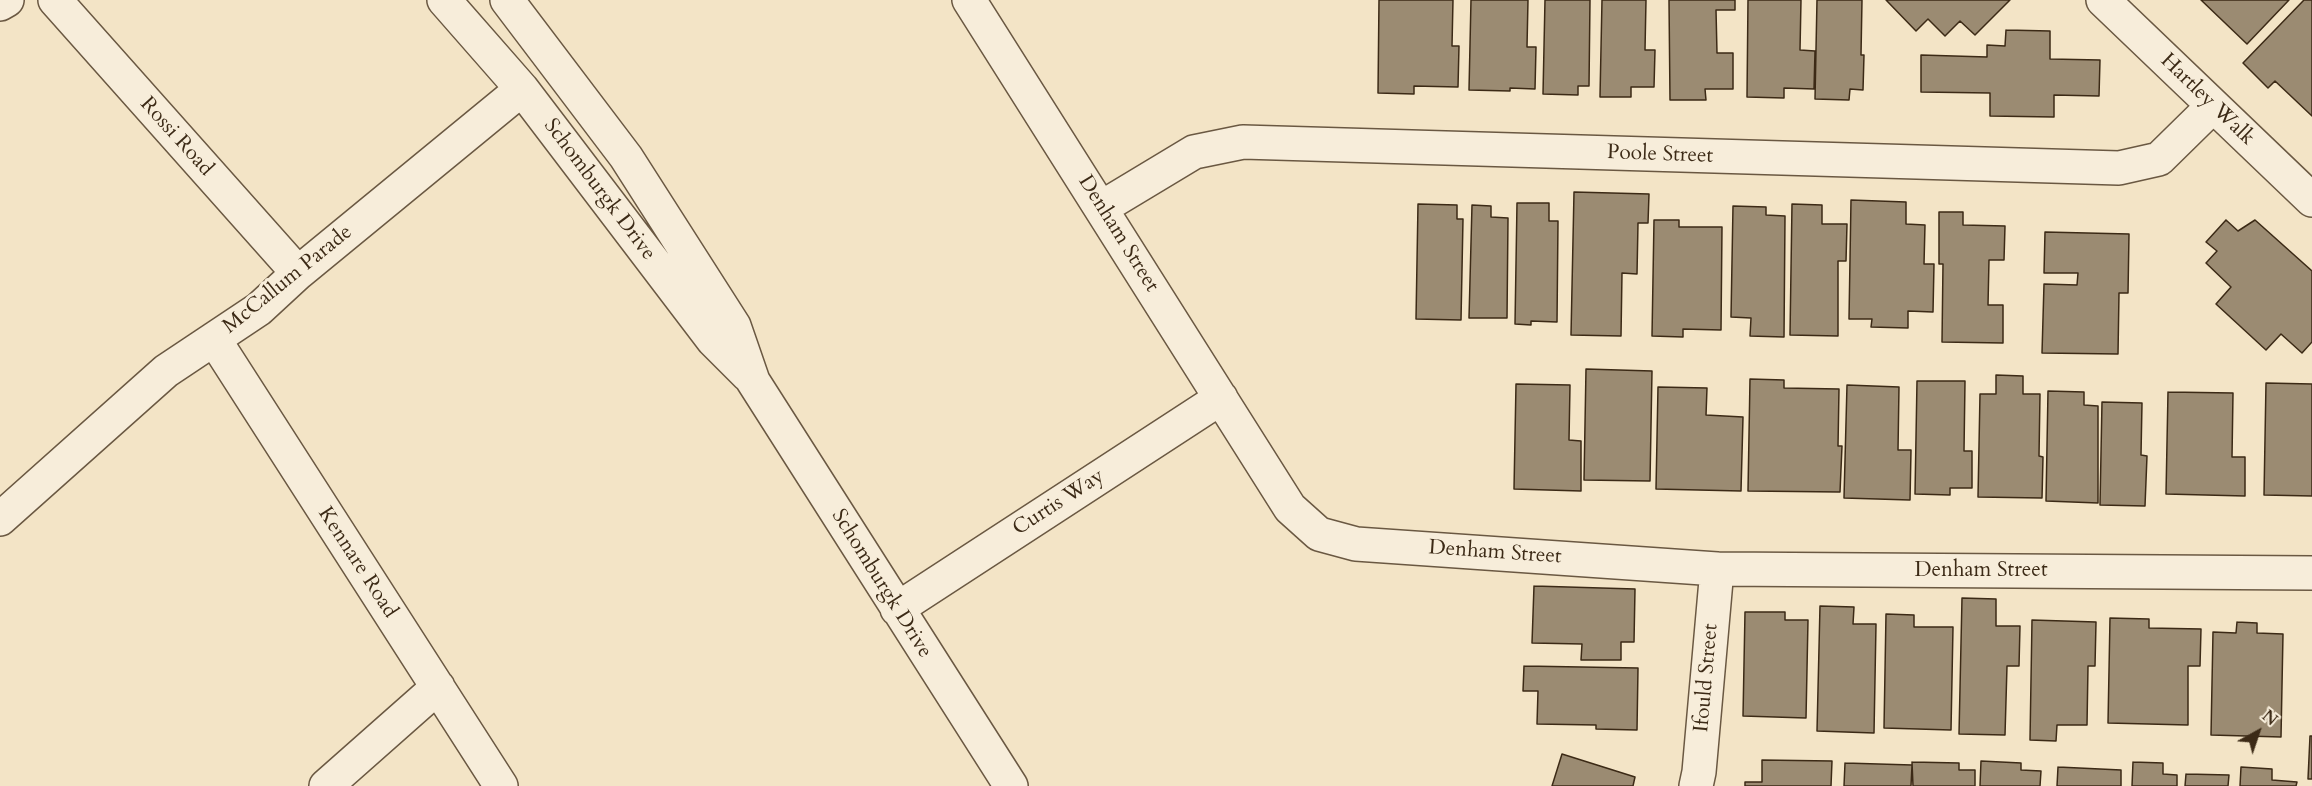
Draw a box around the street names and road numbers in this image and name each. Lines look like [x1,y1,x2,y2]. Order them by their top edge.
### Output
street label: Hartley Walk [2155,49,2259,151]
street label: Rossi Road [134,92,218,182]
street label: Schomburgk Drive [538,114,660,266]
street label: Poole Street [1607,141,1713,169]
street label: Denham Street [1072,171,1164,297]
street label: McCallum Parade [218,220,358,340]
street label: Curtis Way [1009,464,1109,542]
street label: Kennare Road [312,503,402,623]
street label: Schomburgk Drive [825,505,937,663]
street label: Denham Street [1428,536,1562,570]
street label: Denham Street [1914,558,2048,584]
street label: Ifould Street [1690,623,1724,733]

